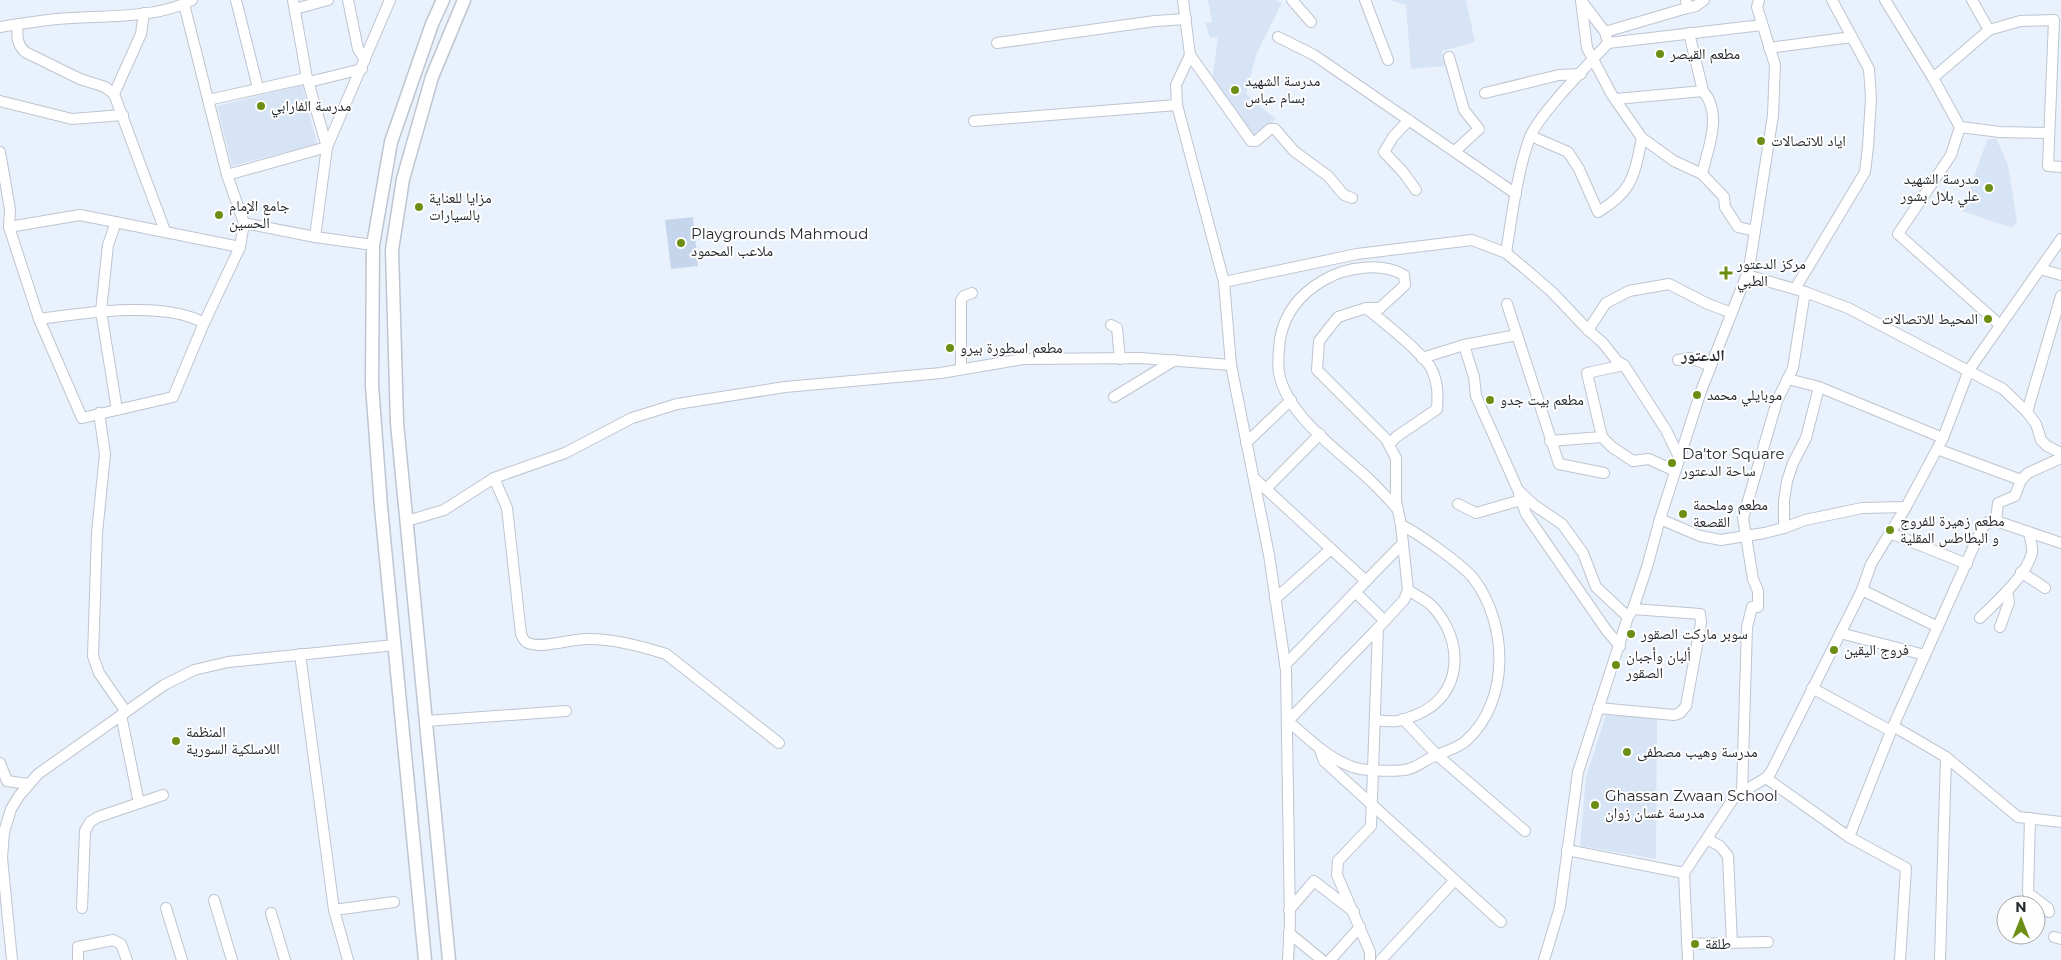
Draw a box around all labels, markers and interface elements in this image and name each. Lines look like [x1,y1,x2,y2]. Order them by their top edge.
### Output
place label: مطعم القيصر [1669,44,1740,64]
marker: مطعم القيصر [1654,48,1666,60]
place label: مدرسة الشهيد بسام عباس [1245,71,1320,108]
marker: مدرسة الشهيد بسام عباس [1229,84,1241,96]
place label: مدرسة الفارابي [271,96,352,118]
marker: مدرسة الفارابي [255,100,267,112]
place label: اياد للاتصالات [1771,131,1846,150]
marker: اياد للاتصالات [1755,135,1767,147]
place label: مدرسة الشهيد علي بلال بشور [1900,169,1979,208]
marker: مدرسة الشهيد علي بلال بشور [1983,182,1995,194]
place label: مزايا للعناية بالسيارات [429,188,492,224]
place label: جامع الإمام الحسين [229,196,290,233]
marker: مزايا للعناية بالسيارات [413,201,425,213]
marker: جامع الإمام الحسين [213,209,225,221]
place label: Playgrounds Mahmoud ملاعب المحمود [691,224,868,260]
marker: Playgrounds Mahmoud ملاعب المحمود [675,237,687,249]
place label: مركز الدعتور الطبي [1736,254,1806,293]
marker: مركز الدعتور الطبي [1719,266,1733,280]
place label: المحيط للاتصالات [1882,309,1978,328]
marker: المحيط للاتصالات [1982,313,1994,325]
place label: مطعم اسطورة بيرو [960,338,1063,358]
marker: مطعم اسطورة بيرو [944,342,956,354]
district label: الدعتور [1680,346,1725,365]
place label: موبايلي محمد [1707,385,1782,407]
marker: موبايلي محمد [1691,389,1703,401]
place label: مطعم بيت جدو [1500,390,1584,410]
marker: مطعم بيت جدو [1484,394,1496,406]
place label: Da'tor Square ساحة الدعتور [1681,444,1785,480]
marker: Da'tor Square ساحة الدعتور [1666,457,1678,469]
place label: مطعم وملحمة القصعة [1693,495,1768,531]
marker: مطعم وملحمة القصعة [1677,508,1689,520]
place label: مطعم زهيرة للفروج و البطاطس المقلية [1900,511,2005,548]
marker: مطعم زهيرة للفروج و البطاطس المقلية [1884,524,1896,536]
place label: سوبر ماركت الصقور [1640,624,1748,643]
marker: سوبر ماركت الصقور [1625,628,1637,640]
place label: فروج اليقين [1844,640,1909,660]
marker: فروج اليقين [1828,644,1840,656]
place label: ألبان وأجبان الصقور [1625,646,1691,682]
marker: ألبان وأجبان الصقور [1610,659,1622,671]
place label: المنظمة اللاسلكية السورية [186,722,280,758]
marker: المنظمة اللاسلكية السورية [170,735,182,747]
place label: مدرسة وهيب مصطفى [1637,742,1758,762]
marker: مدرسة وهيب مصطفى [1621,746,1633,758]
place label: Ghassan Zwaan School مدرسة غسان زوان [1605,786,1778,823]
marker: Ghassan Zwaan School مدرسة غسان زوان [1589,799,1601,811]
north arrow [1996,895,2046,945]
text: N [2015,898,2027,916]
place label: طلقة [1705,934,1731,953]
marker: طلقة [1689,938,1701,950]

